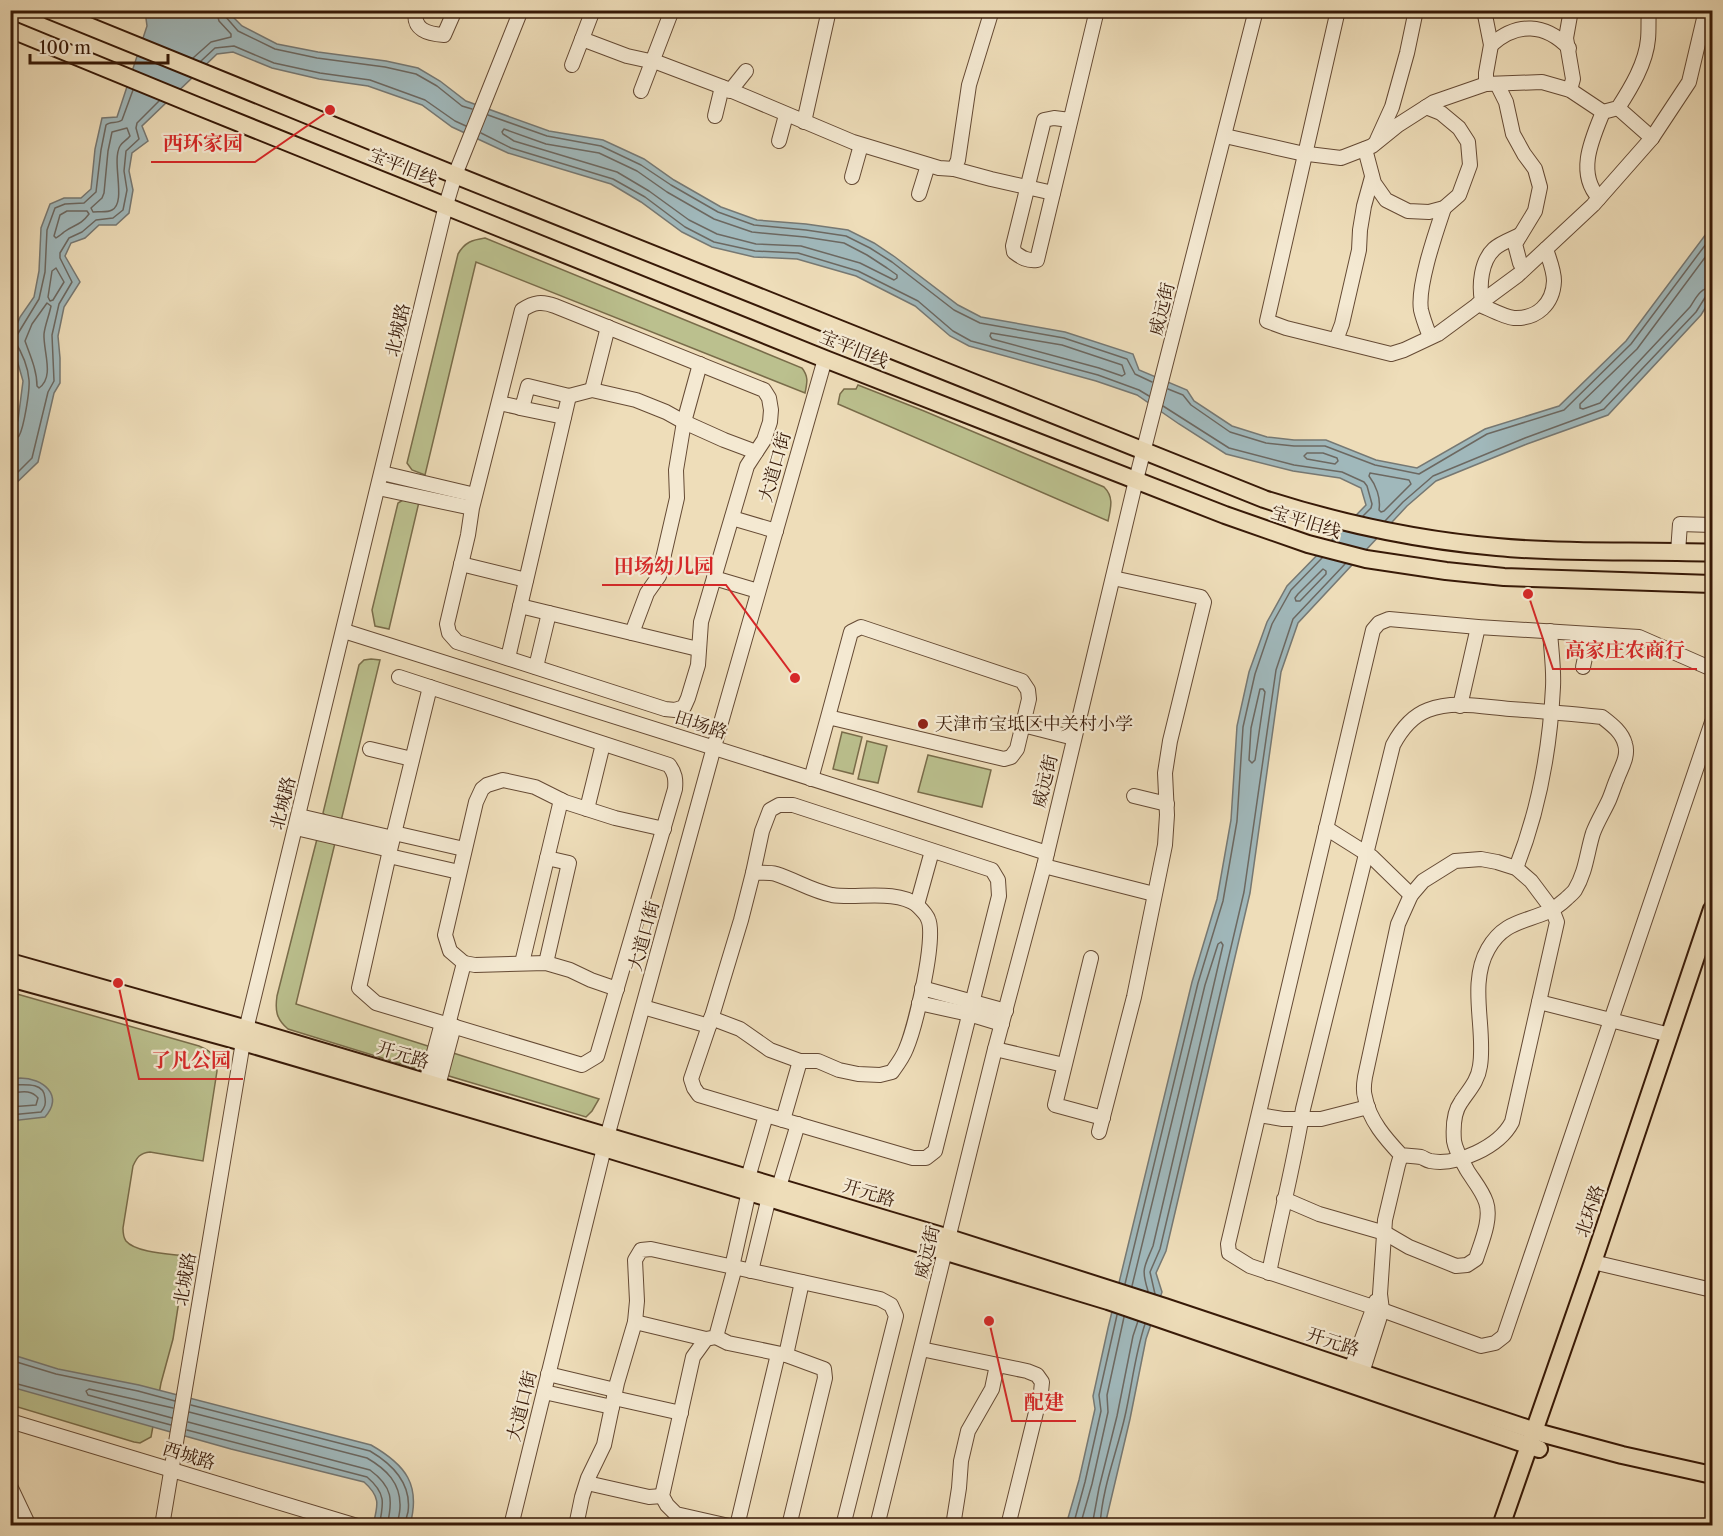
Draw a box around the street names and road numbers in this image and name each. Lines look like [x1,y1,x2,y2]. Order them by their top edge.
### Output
street label: 宝平旧线 [366,143,440,191]
street label: 威远街 [1145,280,1179,338]
street label: 北城路 [381,301,415,359]
street label: 宝平旧线 [817,325,891,373]
street label: 大道口街 [755,429,795,505]
street label: 宝平旧线 [1268,501,1344,543]
street label: 田场路 [672,706,730,744]
street label: 威远街 [1028,752,1062,810]
street label: 北城路 [266,774,300,832]
street label: 大道口街 [624,898,664,974]
street label: 开元路 [374,1037,432,1073]
street label: 开元路 [840,1175,898,1211]
street label: 北环路 [1571,1182,1609,1240]
street label: 威远街 [910,1223,944,1281]
street label: 北城路 [169,1251,201,1307]
street label: 开元路 [1304,1323,1362,1361]
street label: 大道口街 [503,1368,541,1444]
street label: 西城路 [160,1438,218,1474]

